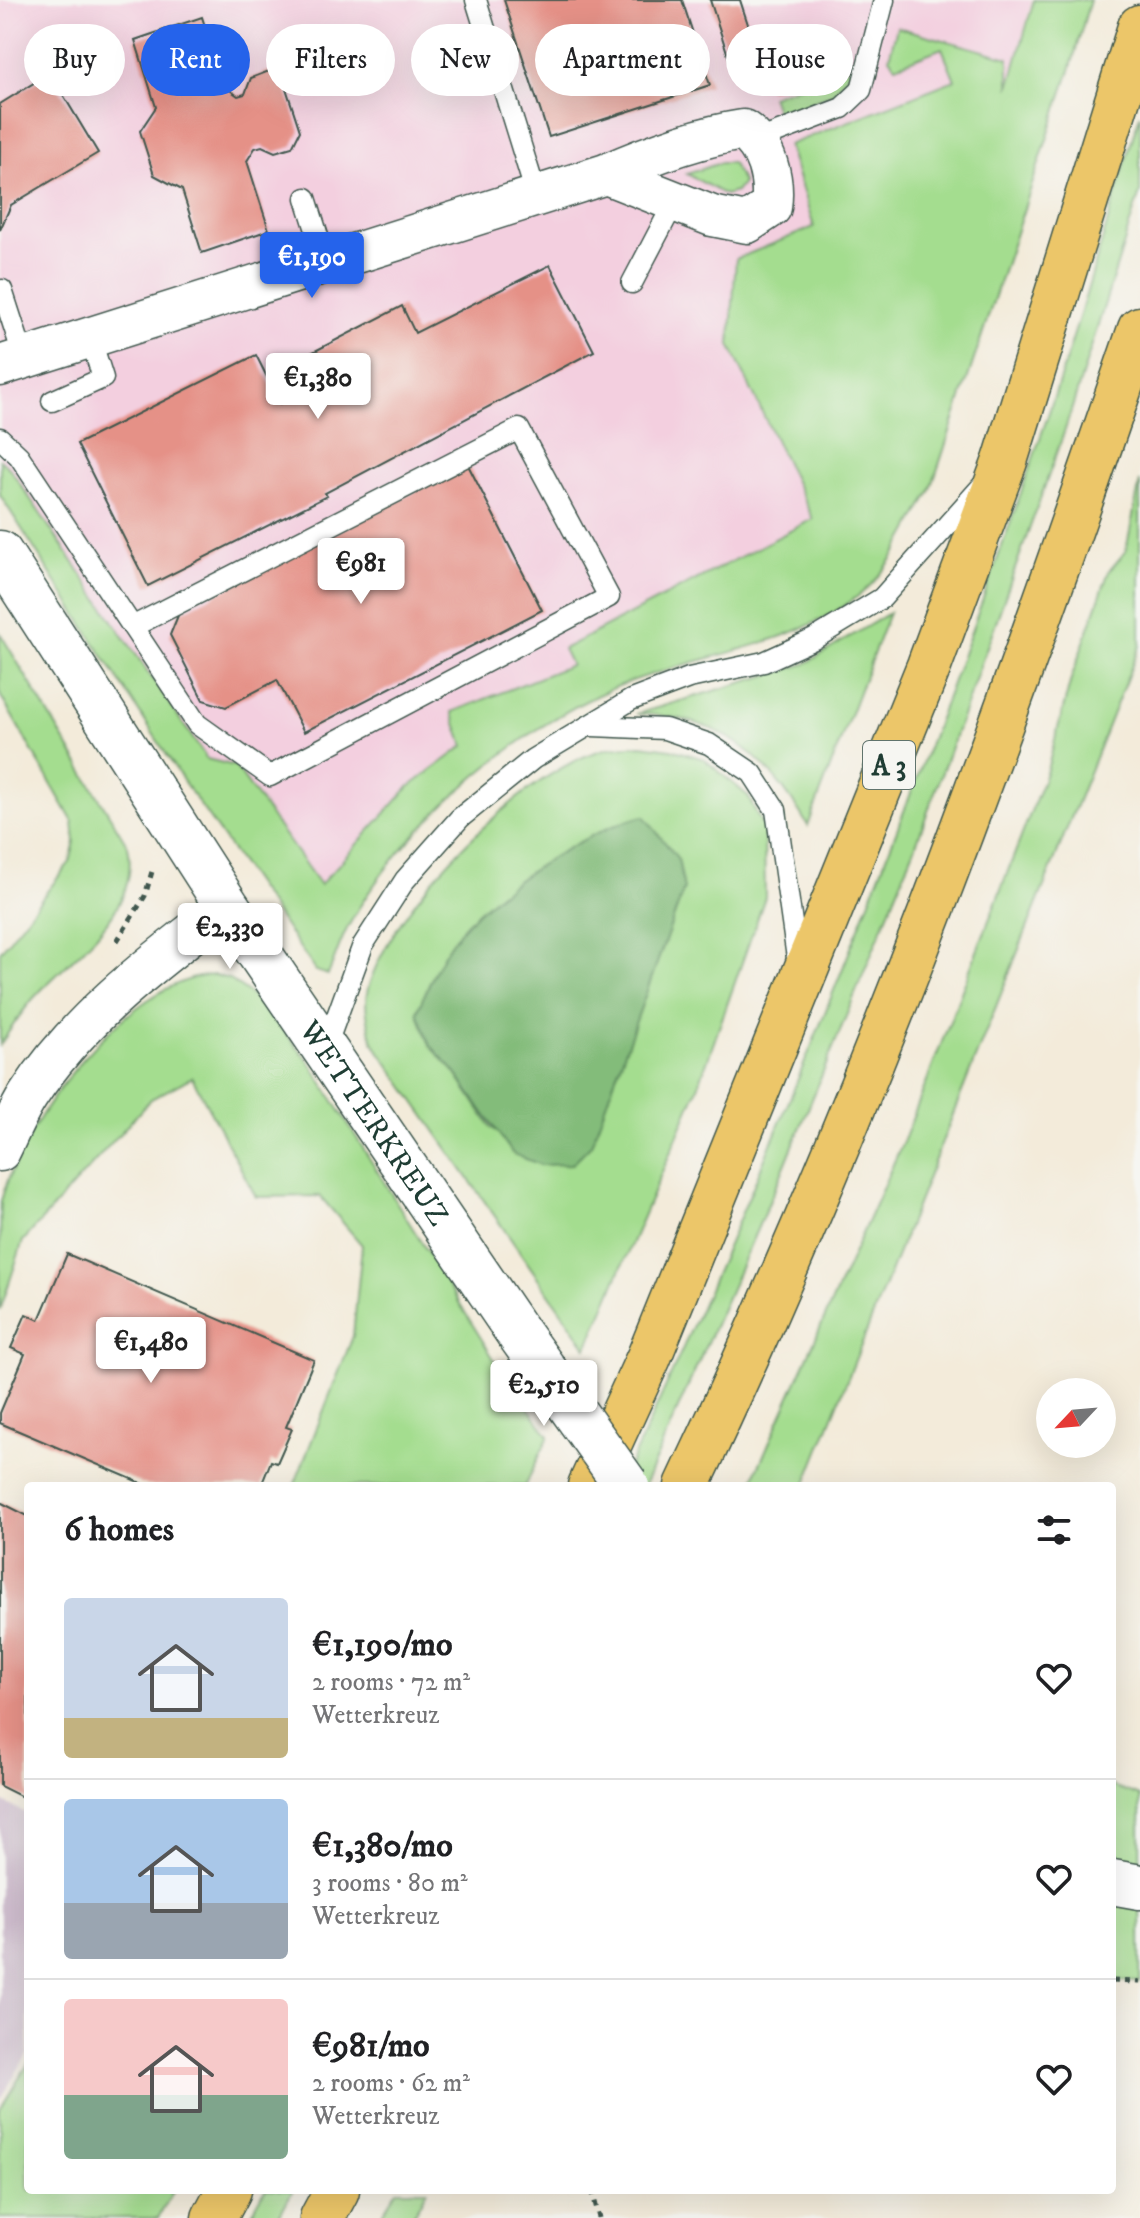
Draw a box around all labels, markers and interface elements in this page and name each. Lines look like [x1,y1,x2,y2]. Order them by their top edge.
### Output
chip: Buy [24,24,125,96]
chip: Rent [141,24,250,96]
chip: Filters [266,24,395,96]
chip: New [411,24,519,96]
chip: Apartment [535,24,710,96]
chip: House [726,24,853,96]
pin: €1,190 [247,232,377,300]
text: €1,190 [278,241,346,274]
pin: €1,380 [253,353,383,421]
text: €1,380 [284,362,352,395]
pin: €981 [314,538,408,606]
text: €981 [336,547,386,580]
road number: A 3 [863,741,915,789]
pin: €2,330 [165,903,295,971]
text: €2,330 [196,912,264,945]
street label: WETTERKREUZ [290,1013,457,1233]
pin: €1,480 [86,1317,216,1385]
text: €1,480 [114,1326,188,1359]
pin: €2,510 [479,1360,609,1428]
text: €2,510 [508,1369,580,1402]
north arrow [1036,1378,1116,1458]
map controls [1036,1378,1116,1458]
icon: filters [1032,1508,1076,1552]
text: 6 homes [64,1509,174,1551]
text: €1,190/mo [312,1624,452,1666]
icon: home [128,1630,224,1726]
icon: heart [1032,1656,1076,1700]
text: 2 rooms · 72 m² [312,1666,470,1699]
text: Wetterkreuz [312,1699,439,1732]
text: €1,380/mo [312,1825,453,1867]
icon: home [128,1831,224,1927]
icon: heart [1032,1857,1076,1901]
text: 3 rooms · 80 m² [312,1867,468,1900]
text: Wetterkreuz [312,1900,439,1933]
text: €981/mo [312,2025,430,2067]
icon: home [128,2031,224,2127]
icon: heart [1032,2057,1076,2101]
text: 2 rooms · 62 m² [312,2067,470,2100]
text: Wetterkreuz [312,2100,439,2133]

